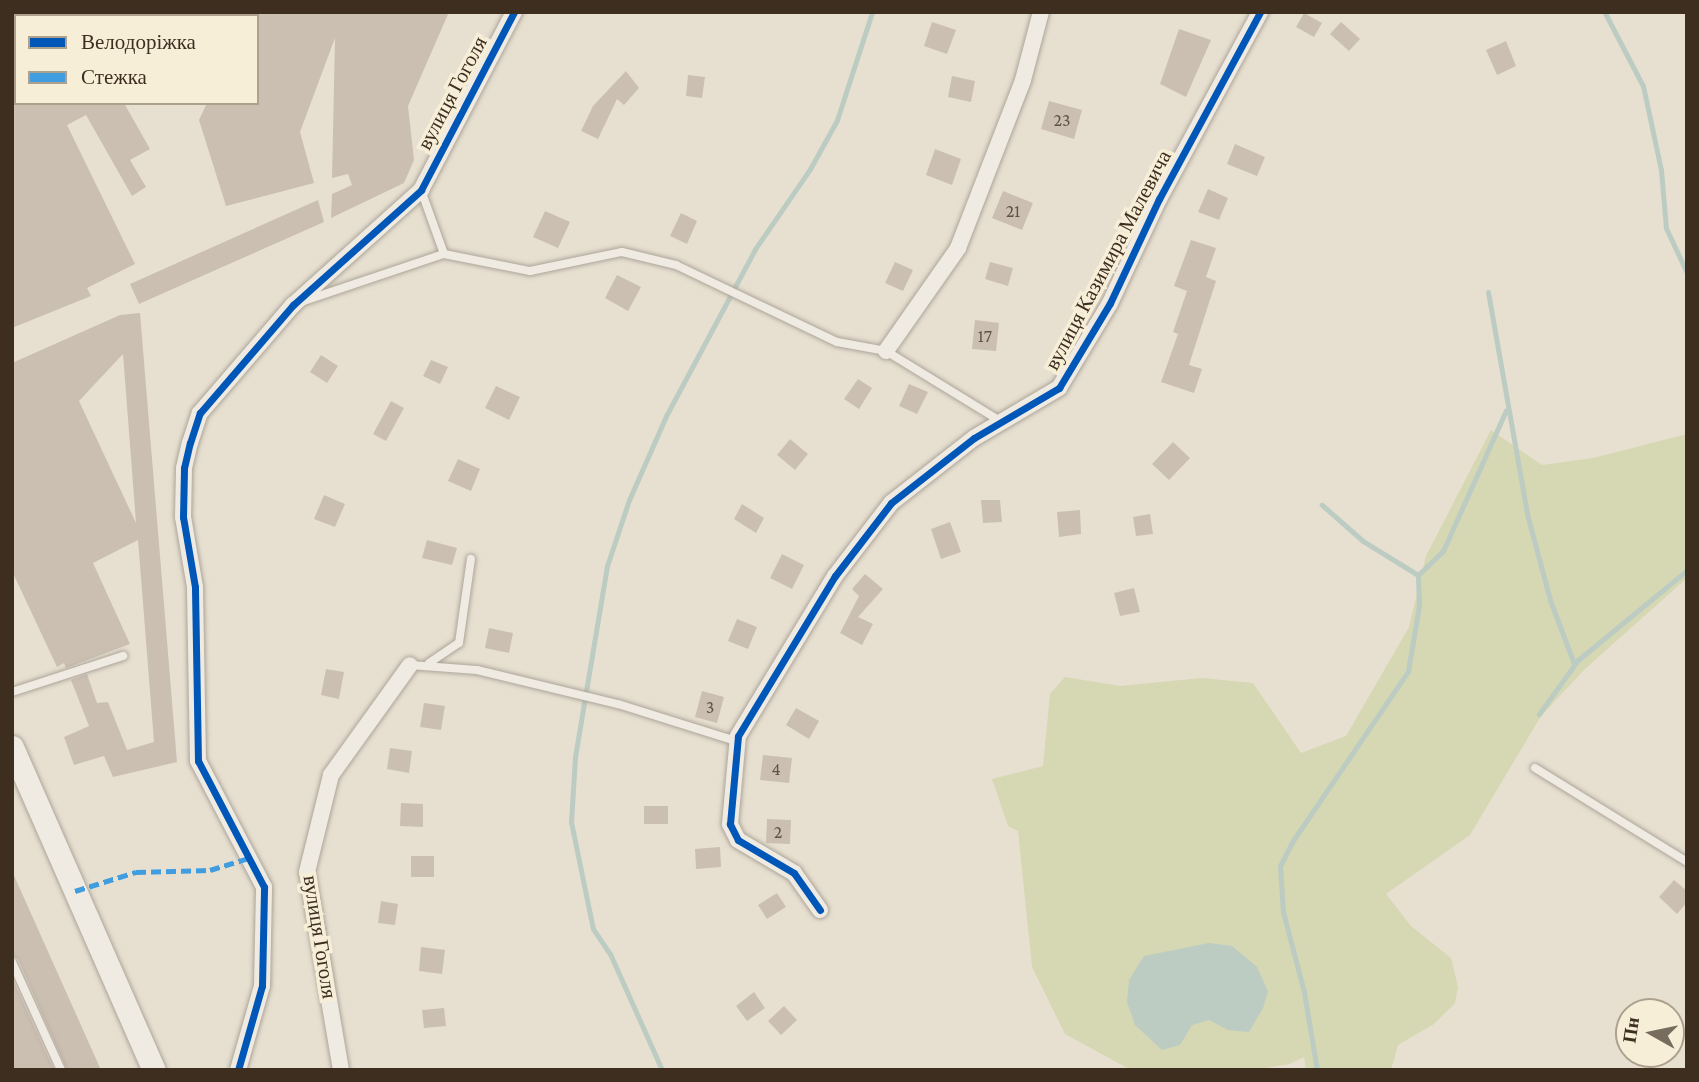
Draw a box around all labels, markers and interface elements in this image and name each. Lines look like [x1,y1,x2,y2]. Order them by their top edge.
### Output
legend [14,14,259,105]
text: Велодоріжка [81,30,196,54]
street label: вулиця Гоголя [412,32,492,154]
text: Стежка [81,65,147,89]
house number: 23 [1053,109,1071,131]
street label: вулиця Казимира Малевича [1039,146,1177,374]
house number: 21 [1006,200,1020,222]
house number: 17 [978,325,992,347]
house number: 3 [706,696,714,718]
house number: 4 [771,758,781,780]
house number: 2 [774,821,782,843]
street label: вулиця Гоголя [298,874,342,1000]
north arrow [1615,998,1685,1068]
text: Пн [1618,1016,1643,1044]

